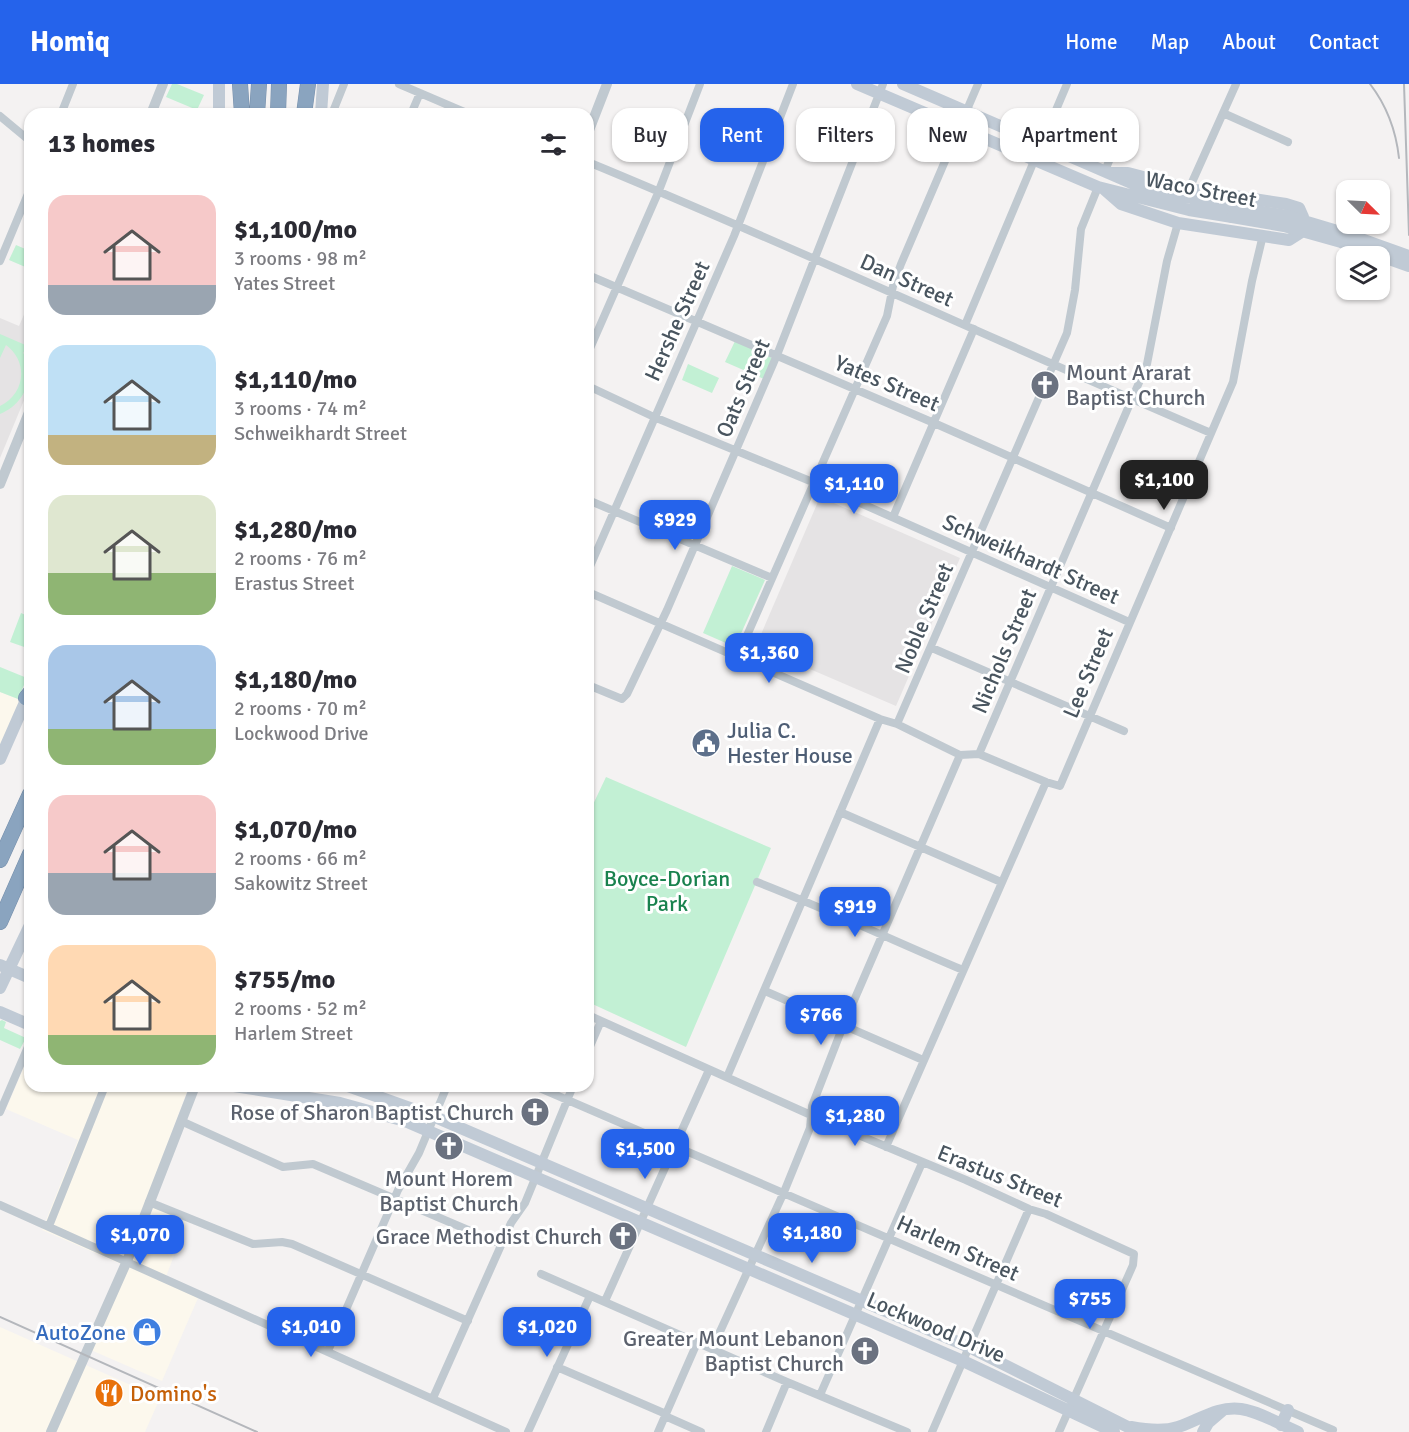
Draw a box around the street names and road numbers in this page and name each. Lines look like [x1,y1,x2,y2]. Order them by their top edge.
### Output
street label: Waco Street [1143,165,1259,213]
street label: Dan Street [856,247,958,313]
street label: Hershe Street [638,256,716,385]
street label: Oats Street [710,334,776,441]
street label: Yates Street [831,349,944,417]
street label: Schweikhardt Street [939,508,1124,610]
street label: Noble Street [889,558,959,677]
street label: Nichols Street [966,584,1043,717]
street label: Lee Street [1057,624,1119,722]
street label: Erastus Street [933,1139,1067,1213]
street label: Harlem Street [893,1209,1024,1287]
street label: Lockwood Drive [863,1286,1009,1368]

